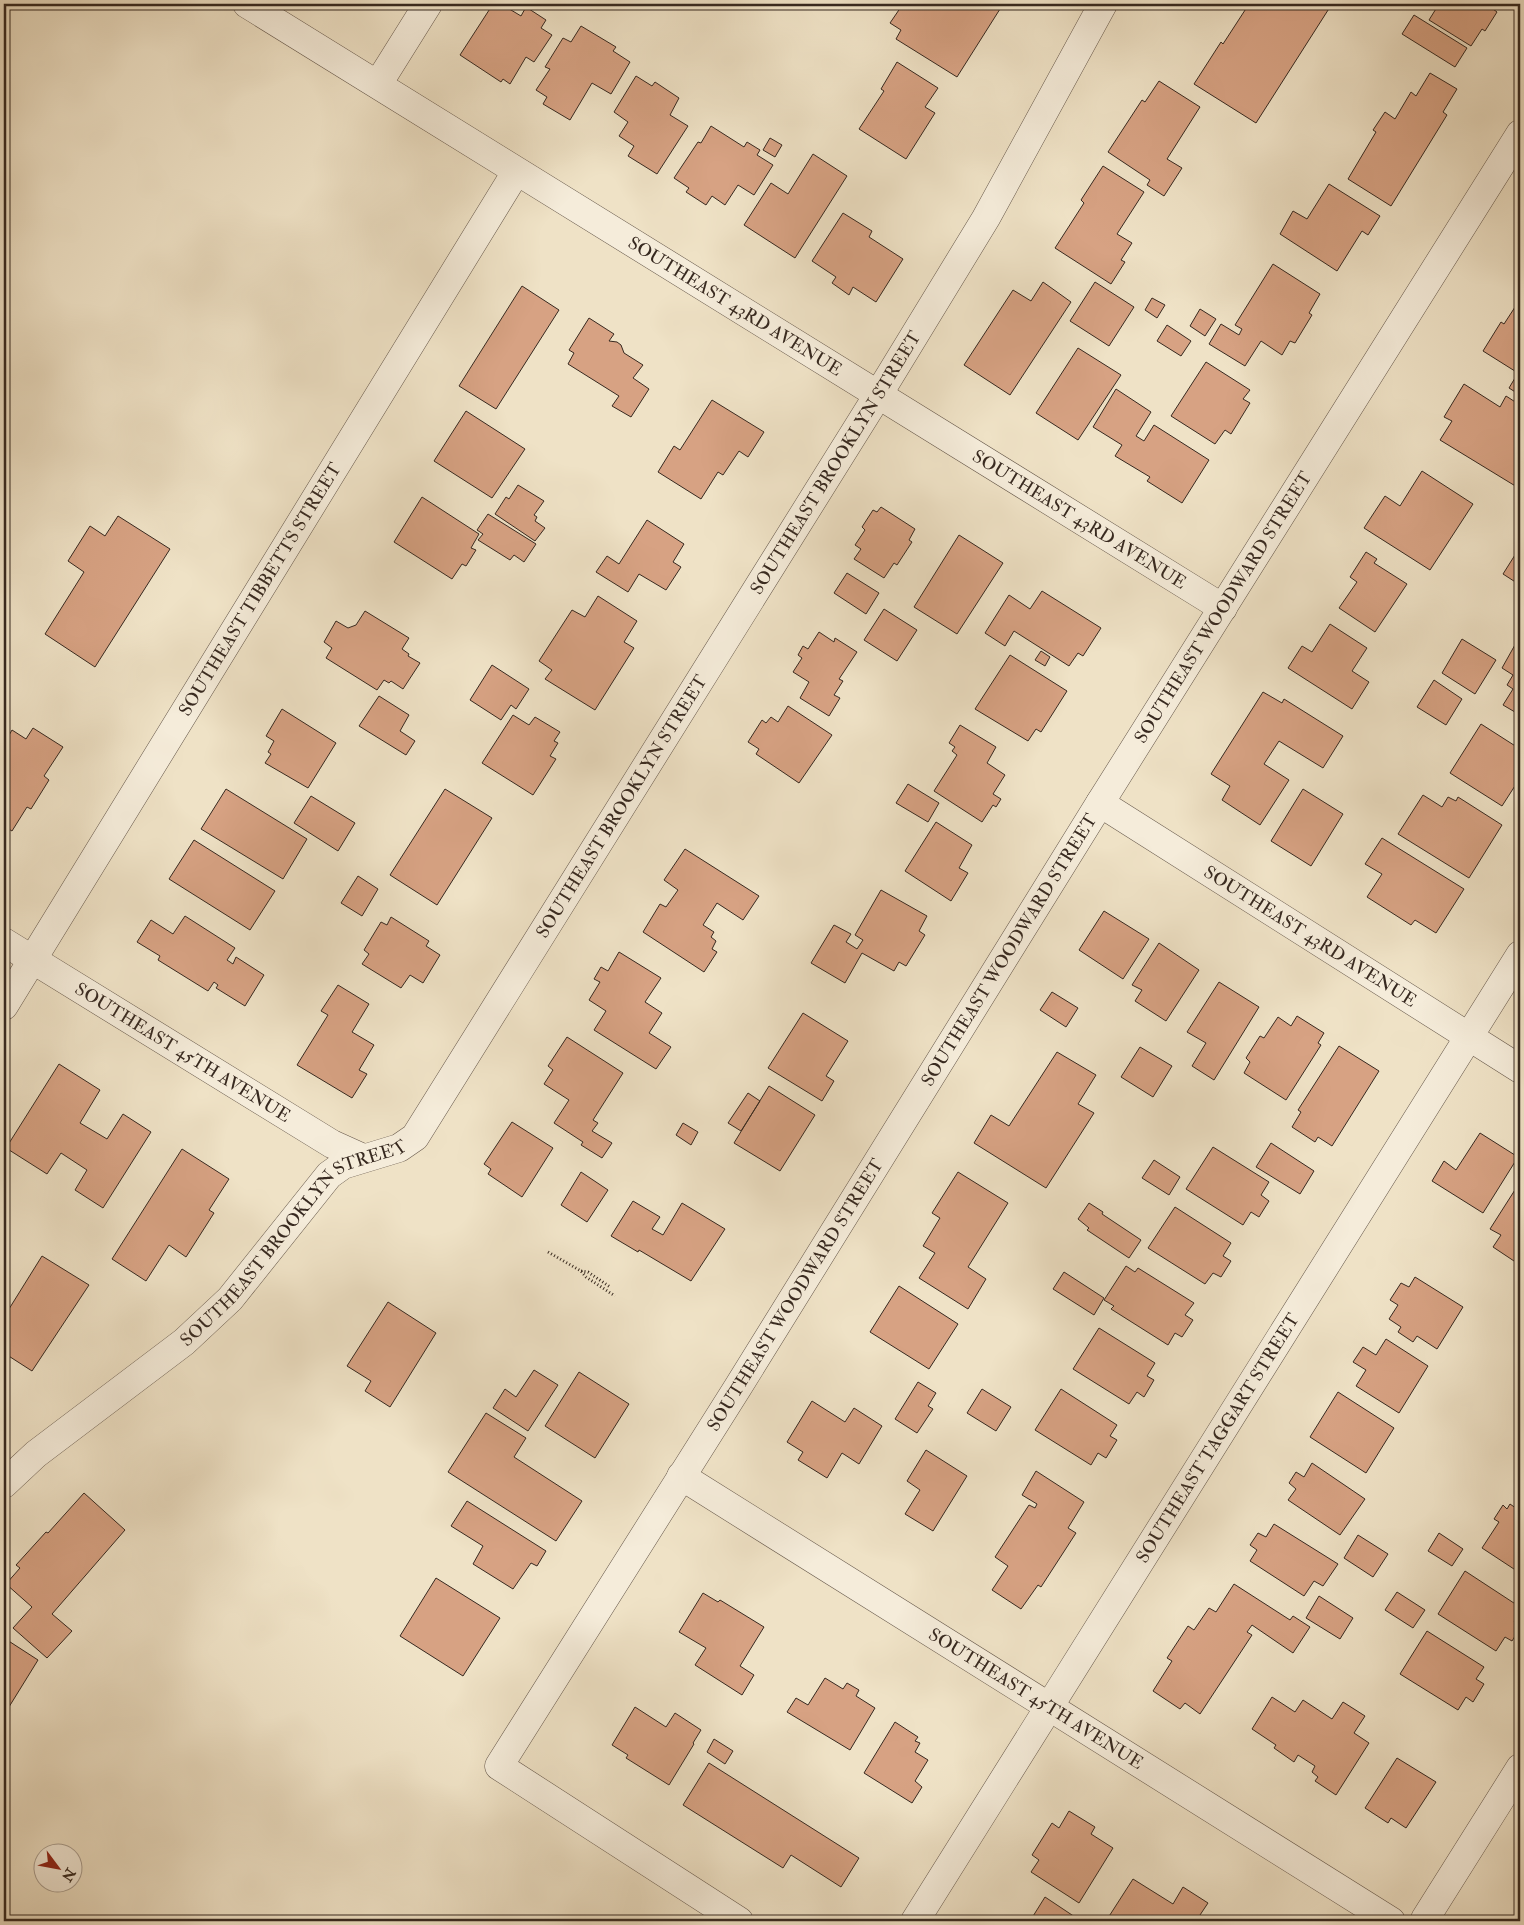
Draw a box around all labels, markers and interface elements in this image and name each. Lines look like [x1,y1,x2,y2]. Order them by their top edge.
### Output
street label: SOUTHEAST 43RD AVENUE [624,231,846,381]
street label: SOUTHEAST BROOKLYN STREET [745,326,926,599]
street label: SOUTHEAST 43RD AVENUE [968,444,1191,594]
street label: SOUTHEAST TIBBETTS STREET [173,458,347,720]
street label: SOUTHEAST WOODWARD STREET [1129,467,1317,747]
street label: SOUTHEAST BROOKLYN STREET [531,670,712,942]
street label: SOUTHEAST WOODWARD STREET [916,809,1102,1090]
street label: SOUTHEAST 43RD AVENUE [1200,860,1421,1012]
street label: SOUTHEAST 45TH AVENUE [71,977,295,1127]
street label: SOUTHEAST BROOKLYN STREET [175,1134,412,1351]
street label: SOUTHEAST WOODWARD STREET [702,1154,888,1435]
street label: SOUTHEAST TAGGART STREET [1131,1308,1305,1567]
street label: SOUTHEAST 45TH AVENUE [924,1623,1148,1774]
north arrow [32,1842,82,1892]
text: N [58,1864,80,1885]

